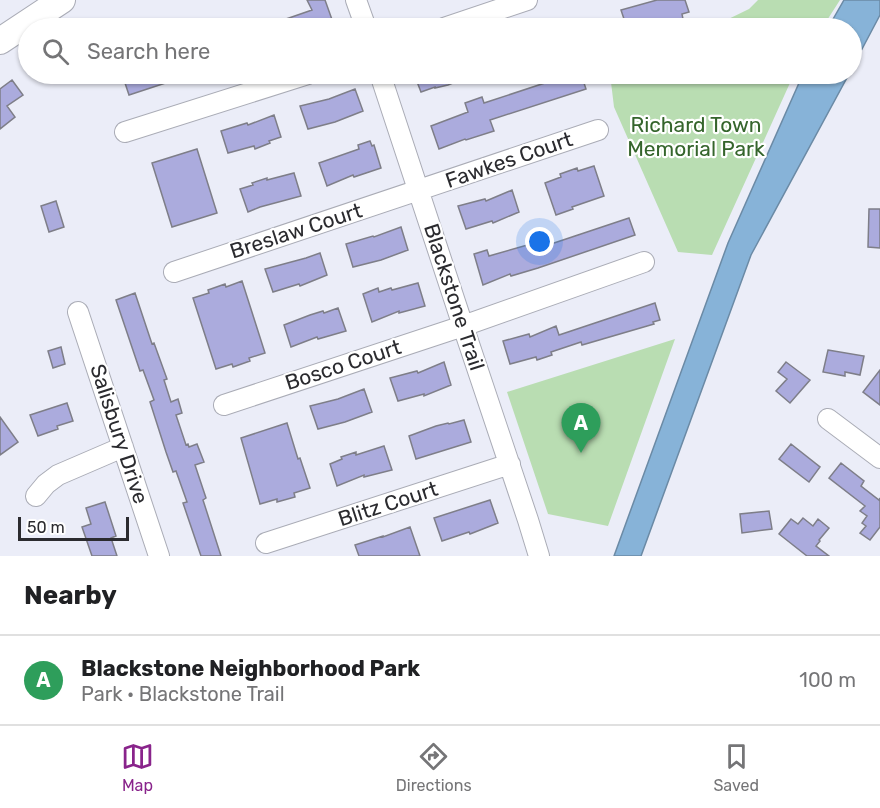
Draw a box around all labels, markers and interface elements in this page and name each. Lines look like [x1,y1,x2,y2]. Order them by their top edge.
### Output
search box [18,18,862,84]
icon: search [39,35,72,68]
text: Search here [87,38,210,65]
park label: Richard Town Memorial Park [627,112,765,161]
street label: Fawkes Court [442,126,576,193]
street label: Breslaw Court [227,197,365,264]
street label: Blackstone Trail [419,220,490,373]
your location [525,227,554,256]
street label: Bosco Court [282,334,404,395]
street label: Salisbury Drive [85,361,154,507]
pin: A [562,404,600,453]
street label: Blitz Court [335,476,441,531]
scale bar [18,514,129,542]
text: 50 m [27,518,65,537]
text: Nearby [24,580,117,611]
text: Blackstone Neighborhood Park [81,655,420,682]
text: A [36,668,51,692]
text: 100 m [799,668,856,692]
text: Park · Blackstone Trail [81,682,285,706]
tab: Map [121,740,154,795]
tab: Directions [396,740,472,795]
tab: Saved [713,740,759,795]

